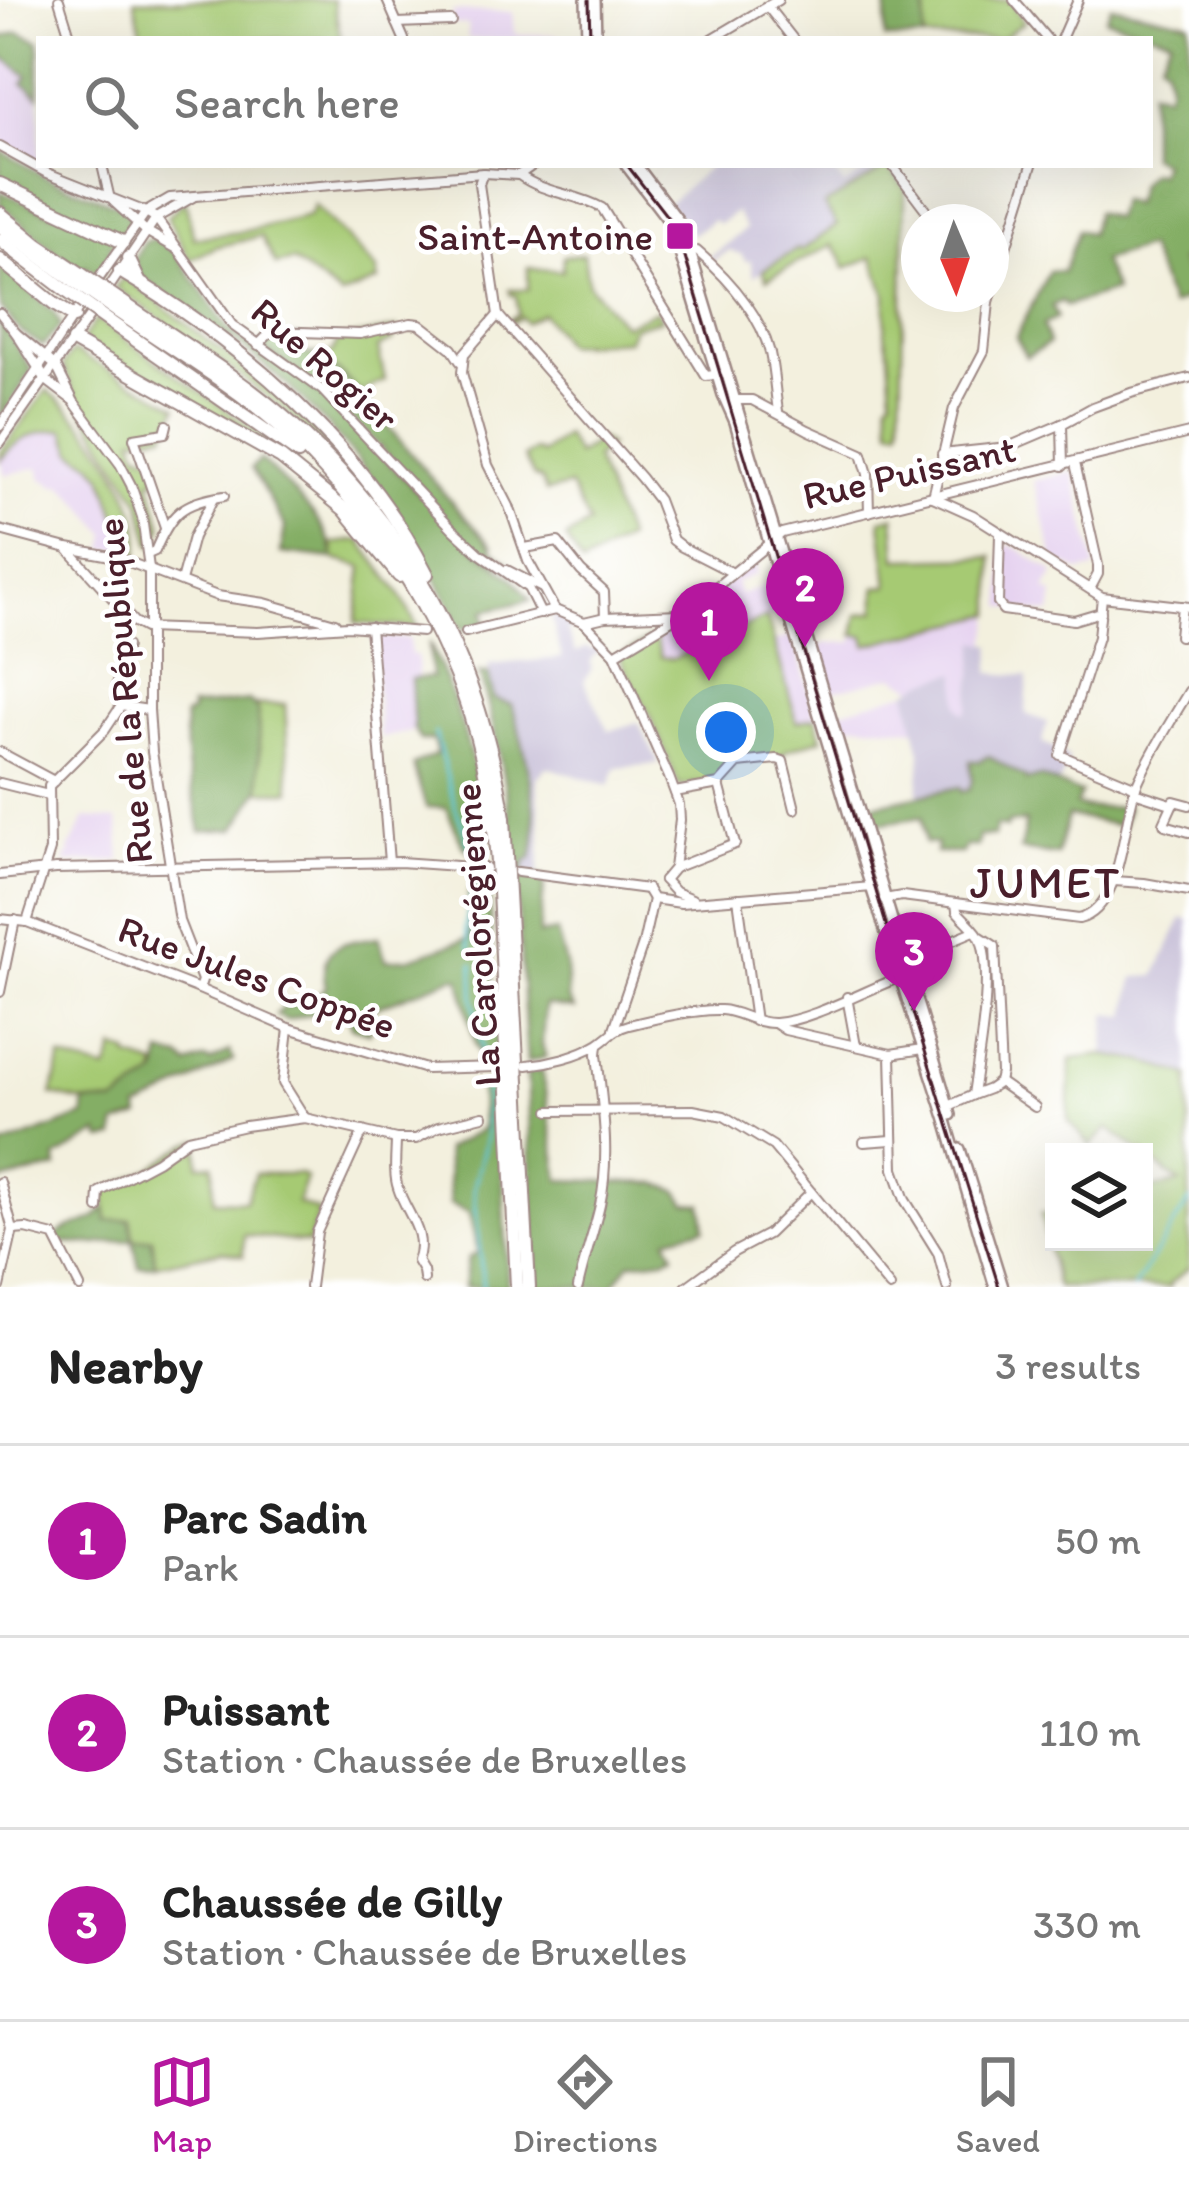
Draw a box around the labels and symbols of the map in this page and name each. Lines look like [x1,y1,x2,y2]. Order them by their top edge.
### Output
north arrow [901,204,1009,312]
place label: Saint-Antoine [417,213,653,260]
marker: Saint-Antoine [664,220,696,252]
street label: Rue Rogier [242,287,408,441]
street label: Rue Puissant [798,425,1020,519]
street label: Rue de la République [85,516,163,866]
pin: 2 [766,548,844,647]
pin: 1 [670,582,748,681]
your location [696,702,756,762]
street label: La Carolorégienne [443,782,511,1088]
district label: JUMET [970,855,1122,909]
street label: Rue Jules Coppée [112,905,402,1049]
pin: 3 [875,912,953,1011]

